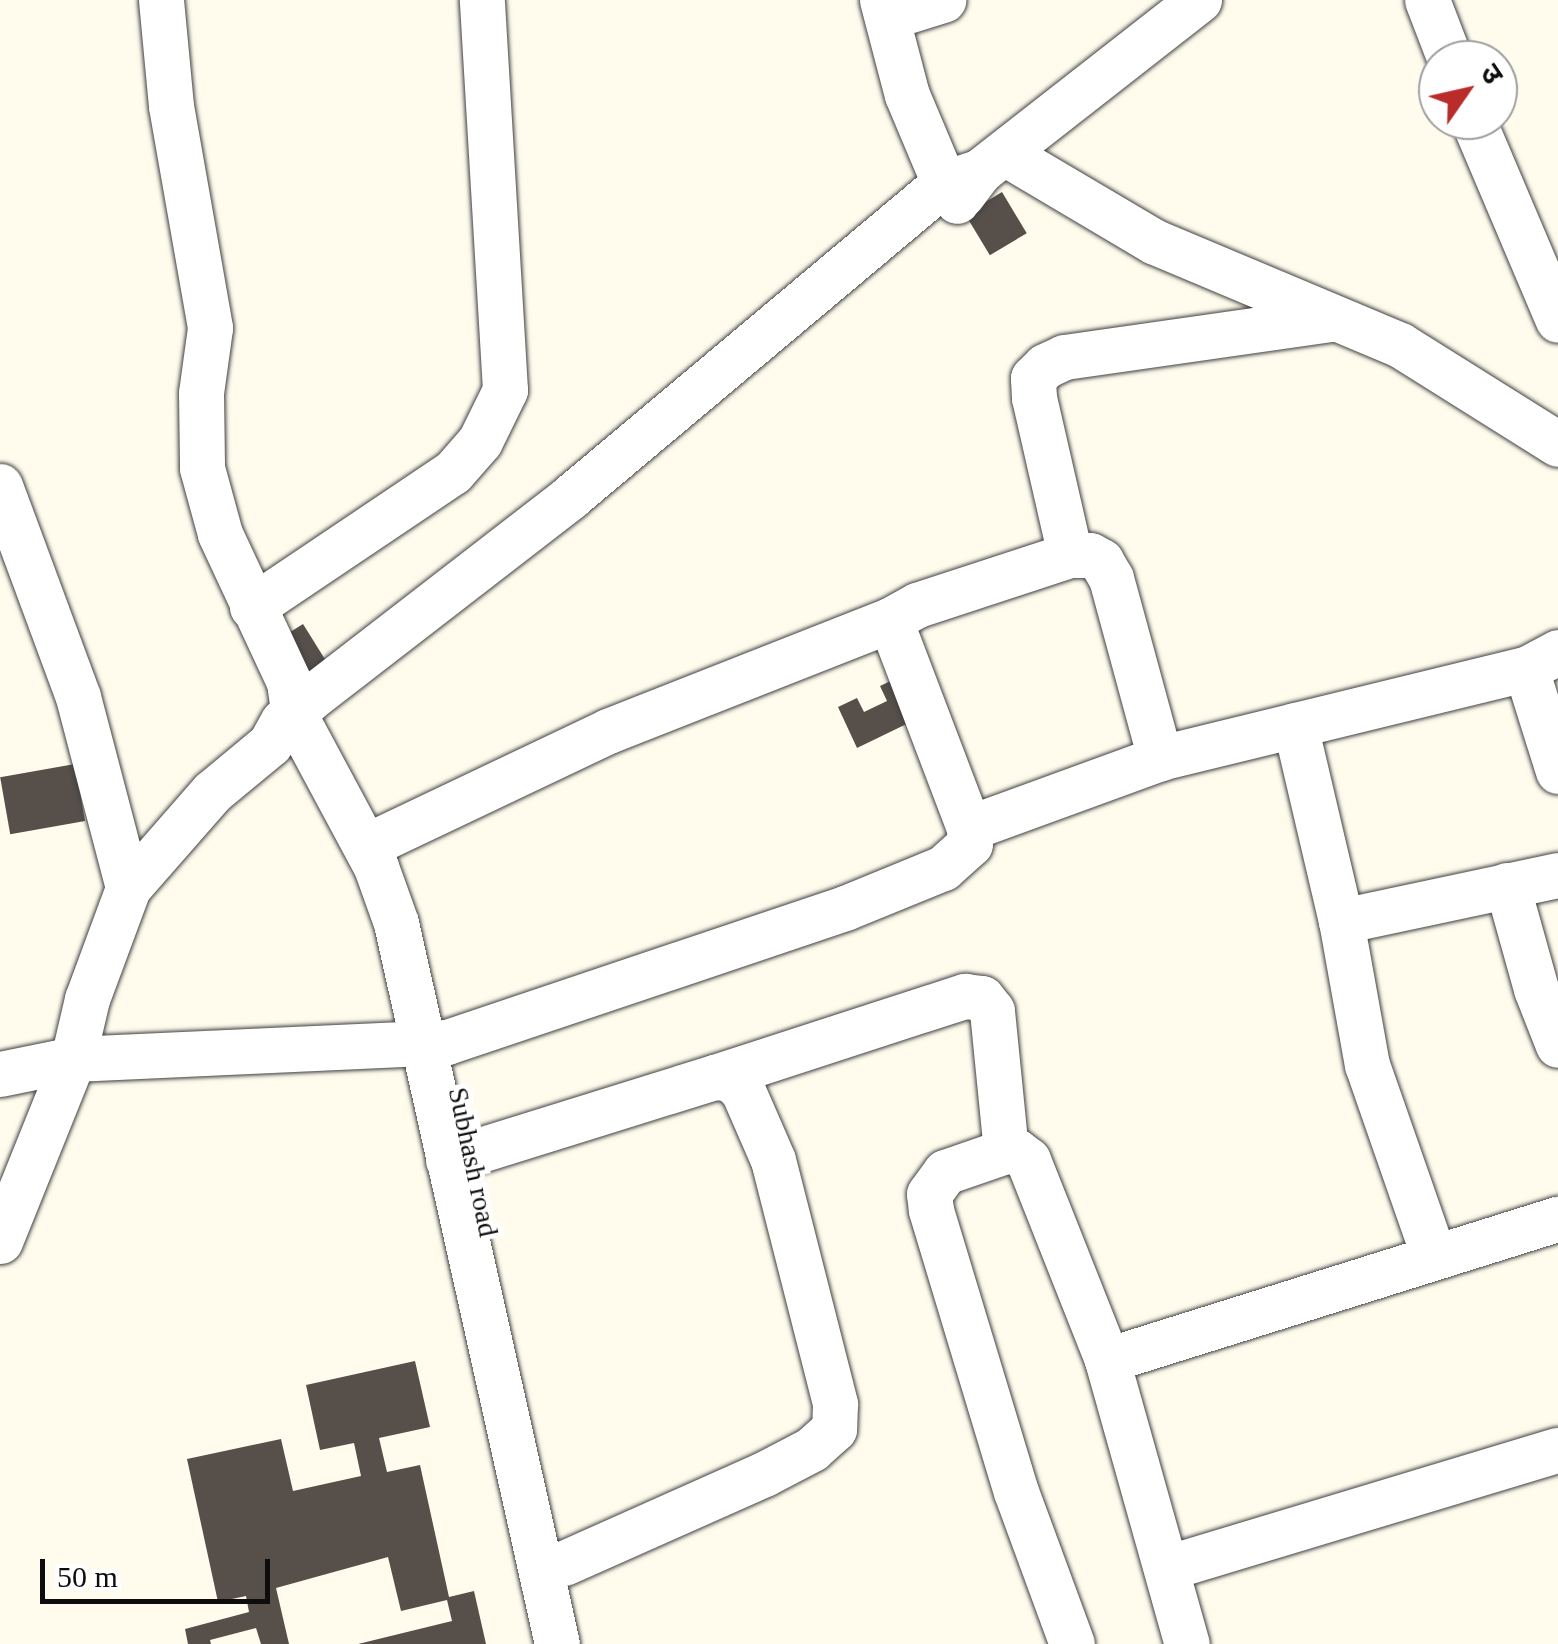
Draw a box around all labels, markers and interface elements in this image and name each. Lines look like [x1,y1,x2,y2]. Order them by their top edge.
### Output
north arrow [1418,40,1518,140]
text: उ [1474,59,1509,90]
street label: Subhash road [441,1084,505,1240]
scale bar [45,1539,275,1601]
text: 50 m [57,1560,118,1593]

